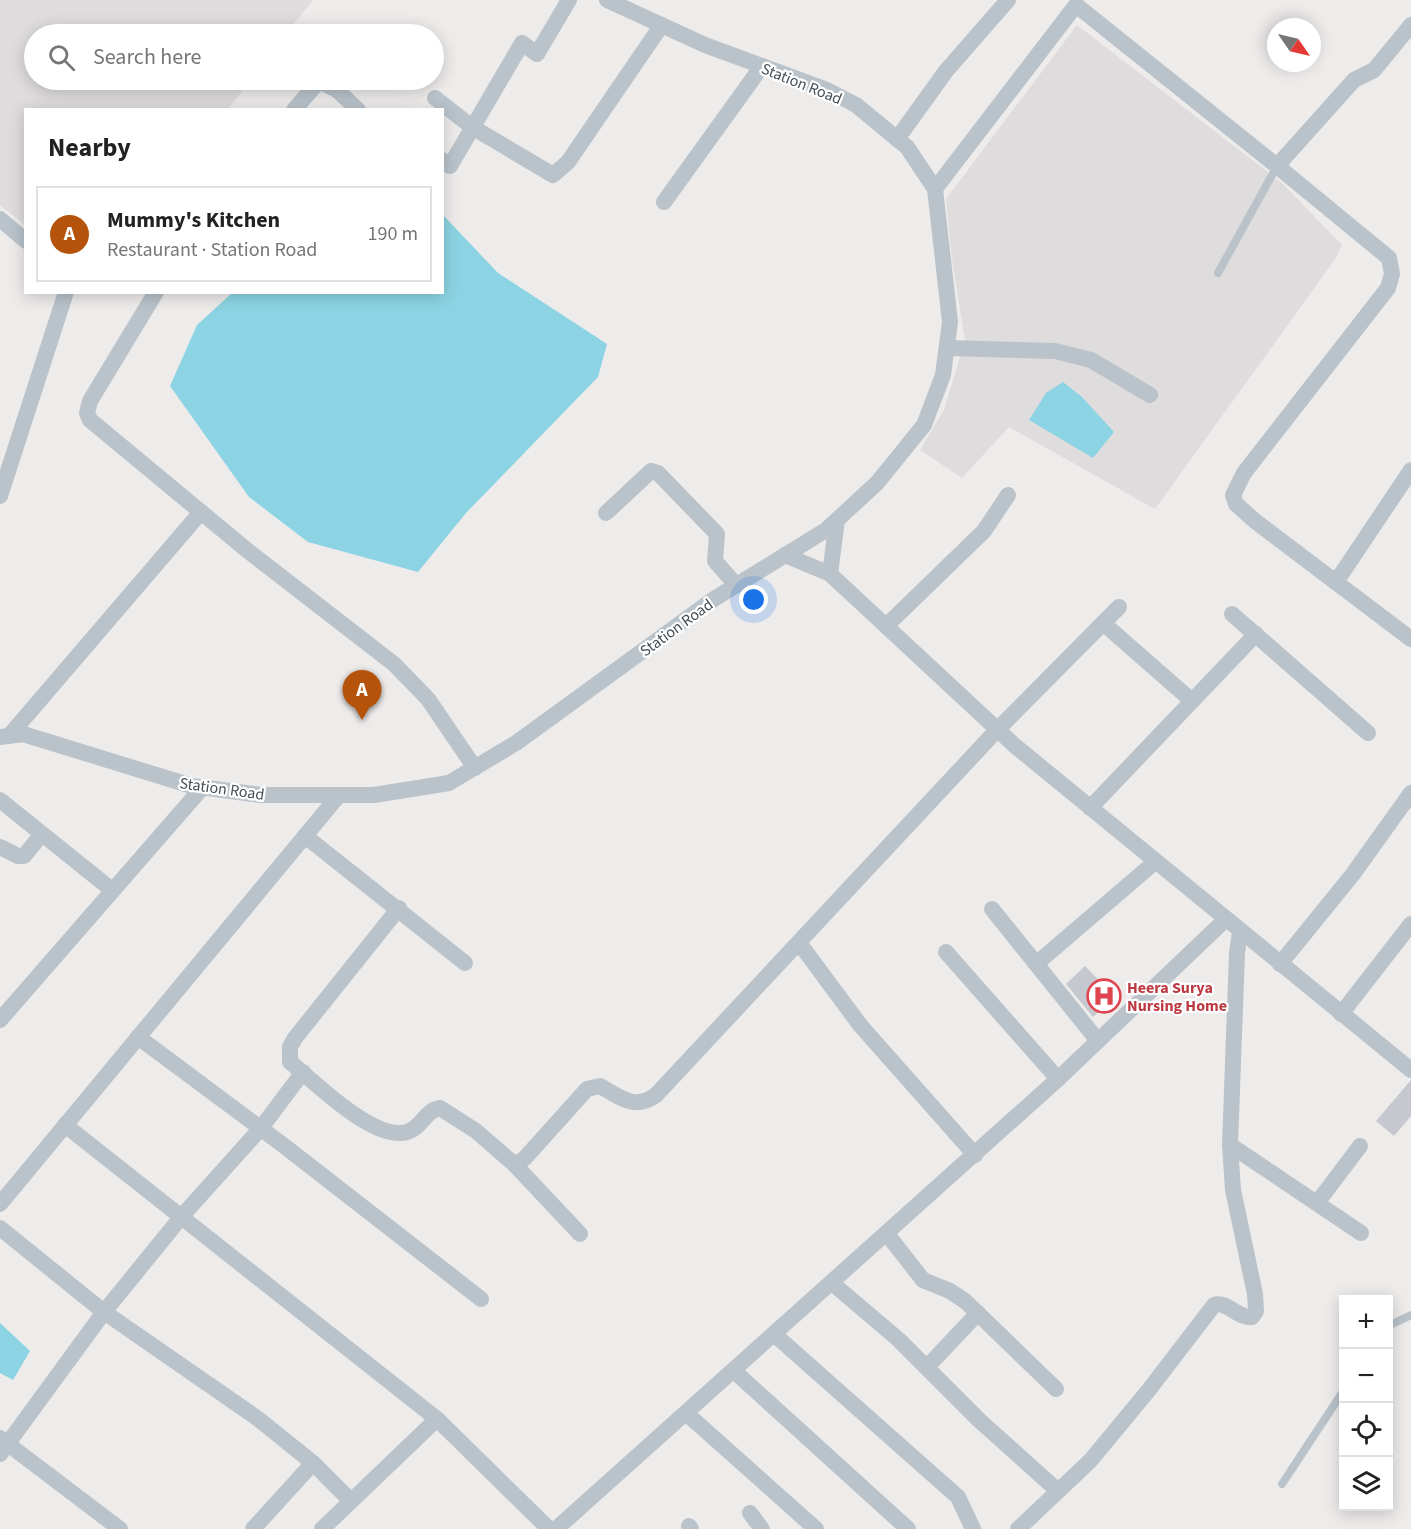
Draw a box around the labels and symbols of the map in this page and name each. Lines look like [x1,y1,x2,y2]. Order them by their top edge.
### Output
north arrow [1267,18,1321,72]
street label: Station Road [758,58,845,110]
your location [739,585,768,614]
street label: Station Road [636,594,718,662]
pin: A [342,670,382,720]
street label: Station Road [178,772,266,806]
place label: Heera Surya Nursing Home [1127,977,1227,1017]
hospital icon: Heera Surya Nursing Home [1086,978,1122,1014]

